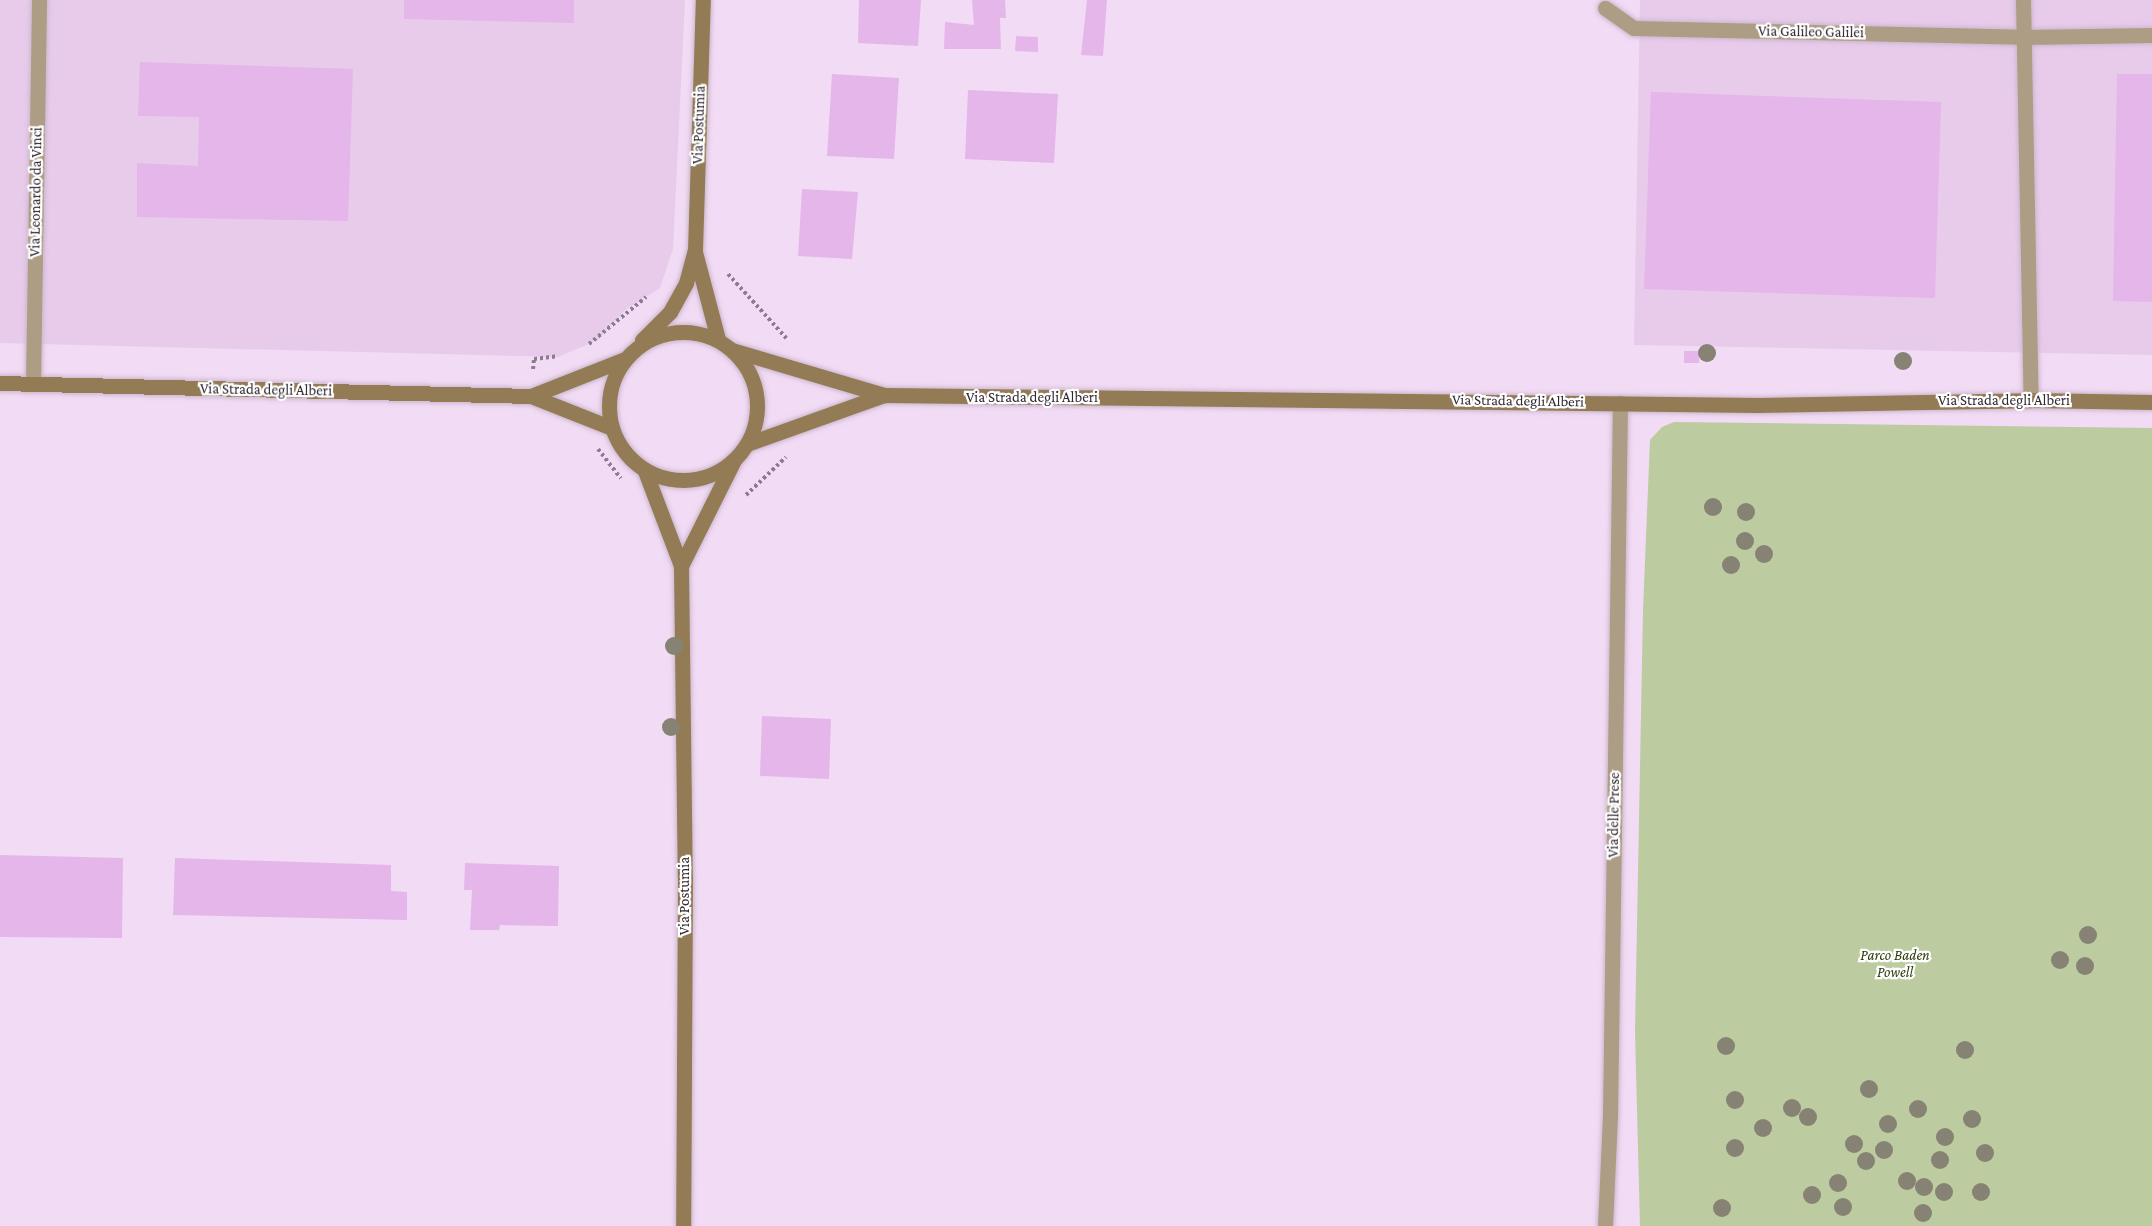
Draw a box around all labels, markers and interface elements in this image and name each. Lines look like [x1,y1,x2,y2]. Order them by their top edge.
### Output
street label: Via Galileo Galilei [1758,22,1864,42]
street label: Via Postumia [689,86,709,164]
street label: Via Leonardo da Vinci [26,127,46,257]
street label: Via Strada degli Alberi [200,380,332,400]
street label: Via Strada degli Alberi [966,389,1098,407]
street label: Via Strada degli Alberi [1452,391,1584,411]
street label: Via Strada degli Alberi [1938,392,2070,410]
street label: Via delle Prese [1604,772,1624,858]
street label: Via Postumia [676,857,694,935]
park label: Parco Baden Powell [1860,946,1930,981]

